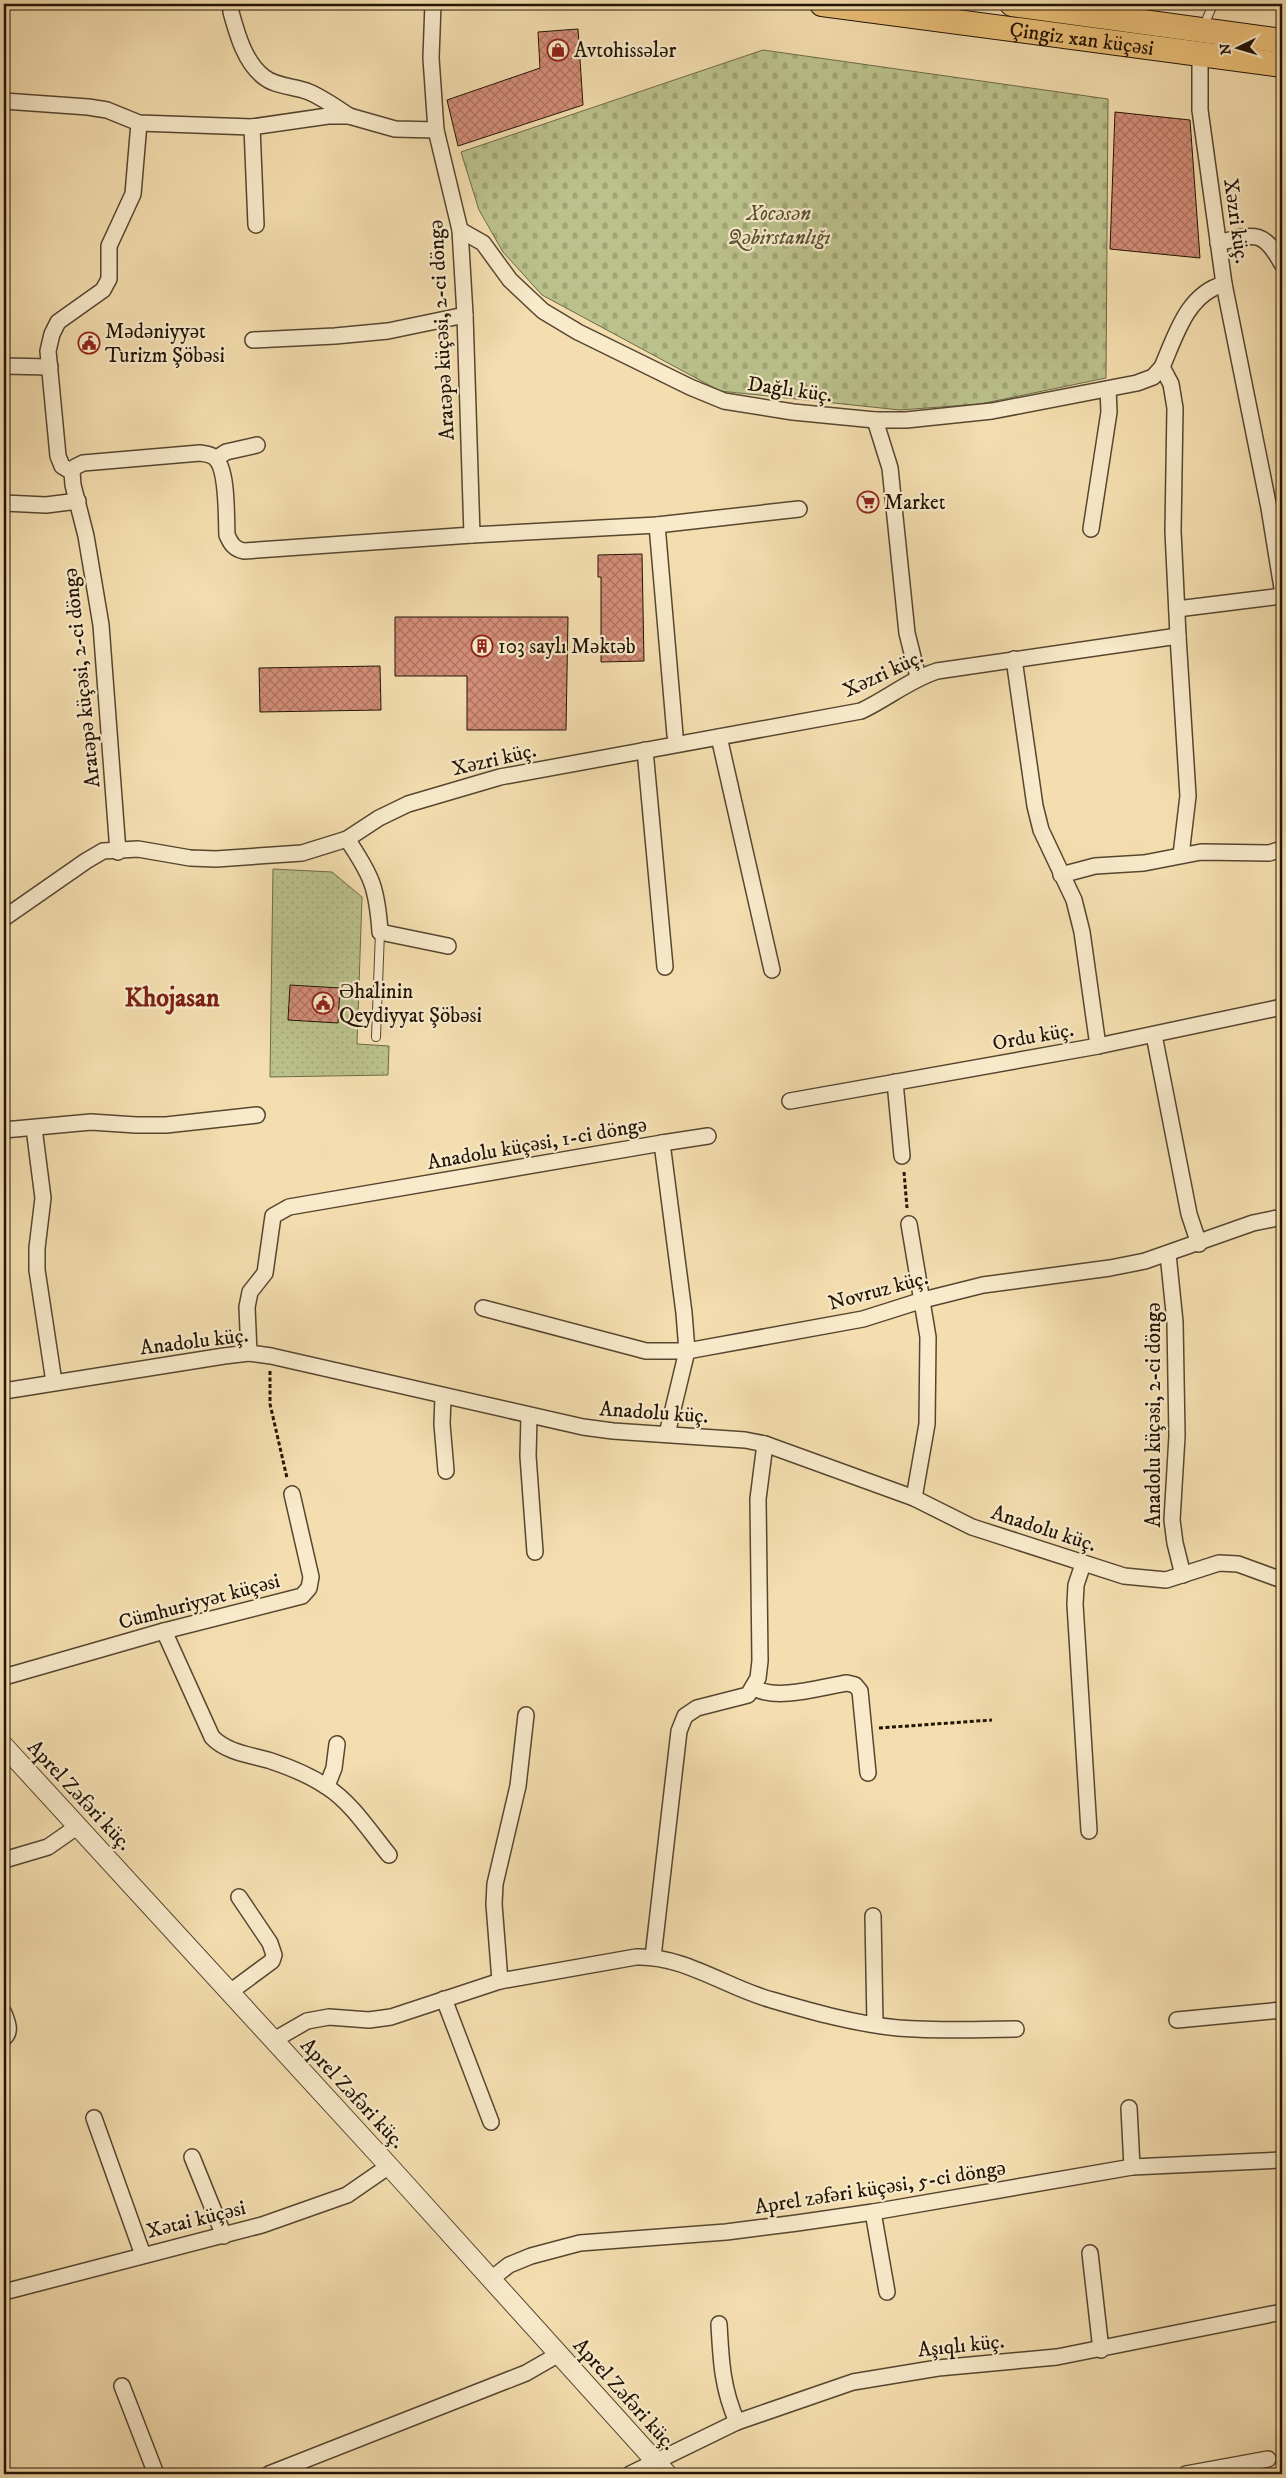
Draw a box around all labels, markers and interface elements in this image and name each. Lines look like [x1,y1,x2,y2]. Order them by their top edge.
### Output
street label: Çingiz xan küçəsi [1008,17,1155,62]
north arrow [1214,22,1264,72]
shop icon: Avtohissələr [546,38,570,62]
place label: Avtohissələr [574,38,676,64]
text: N [1217,42,1236,56]
street label: Xəzri küç. [1217,177,1255,265]
park label: Xocəsən Qəbirstanlığı [728,201,831,251]
street label: Aratəpə küçəsi, 2-ci döngə [423,219,461,441]
place label: Mədəniyyət Turizm Şöbəsi [105,319,225,369]
public building icon: Mədəniyyət Turizm Şöbəsi [77,331,101,355]
street label: Dağlı küç. [746,371,834,409]
supermarket icon: Market [856,490,880,514]
place label: Market [884,490,946,516]
street label: Aratəpə küçəsi, 2-ci döngə [58,567,106,789]
building icon: 103 saylı Məktəb [470,634,494,658]
place label: 103 saylı Məktəb [498,634,636,660]
street label: Xəzri küç. [839,644,928,704]
street label: Xəzri küç. [449,738,539,782]
place label: Əhalinin Qeydiyyat Şöbəsi [339,979,482,1029]
district label: Khojasan [124,982,220,1015]
public building icon: Əhalinin Qeydiyyat Şöbəsi [311,991,335,1015]
street label: Ordu küç. [990,1017,1076,1057]
street label: Anadolu küçəsi, 1-ci döngə [425,1112,649,1176]
street label: Novruz küç. [825,1265,931,1317]
street label: Anadolu küçəsi, 2-ci döngə [1141,1302,1167,1528]
street label: Anadolu küç. [138,1322,250,1362]
street label: Anadolu küç. [599,1396,709,1430]
street label: Anadolu küç. [988,1500,1100,1558]
street label: Cümhuriyyət küçəsi [116,1568,283,1636]
street label: Aprel Zəfəri küç. [21,1735,137,1857]
street label: Aprel Zəfəri küç. [294,2033,410,2155]
street label: Aprel zəfəri küçəsi, 5-ci döngə [753,2155,1008,2221]
street label: Xətai küçəsi [144,2195,249,2245]
street label: Aşıqlı küç. [917,2329,1006,2363]
street label: Aprel Zəfəri küç. [567,2333,681,2456]

